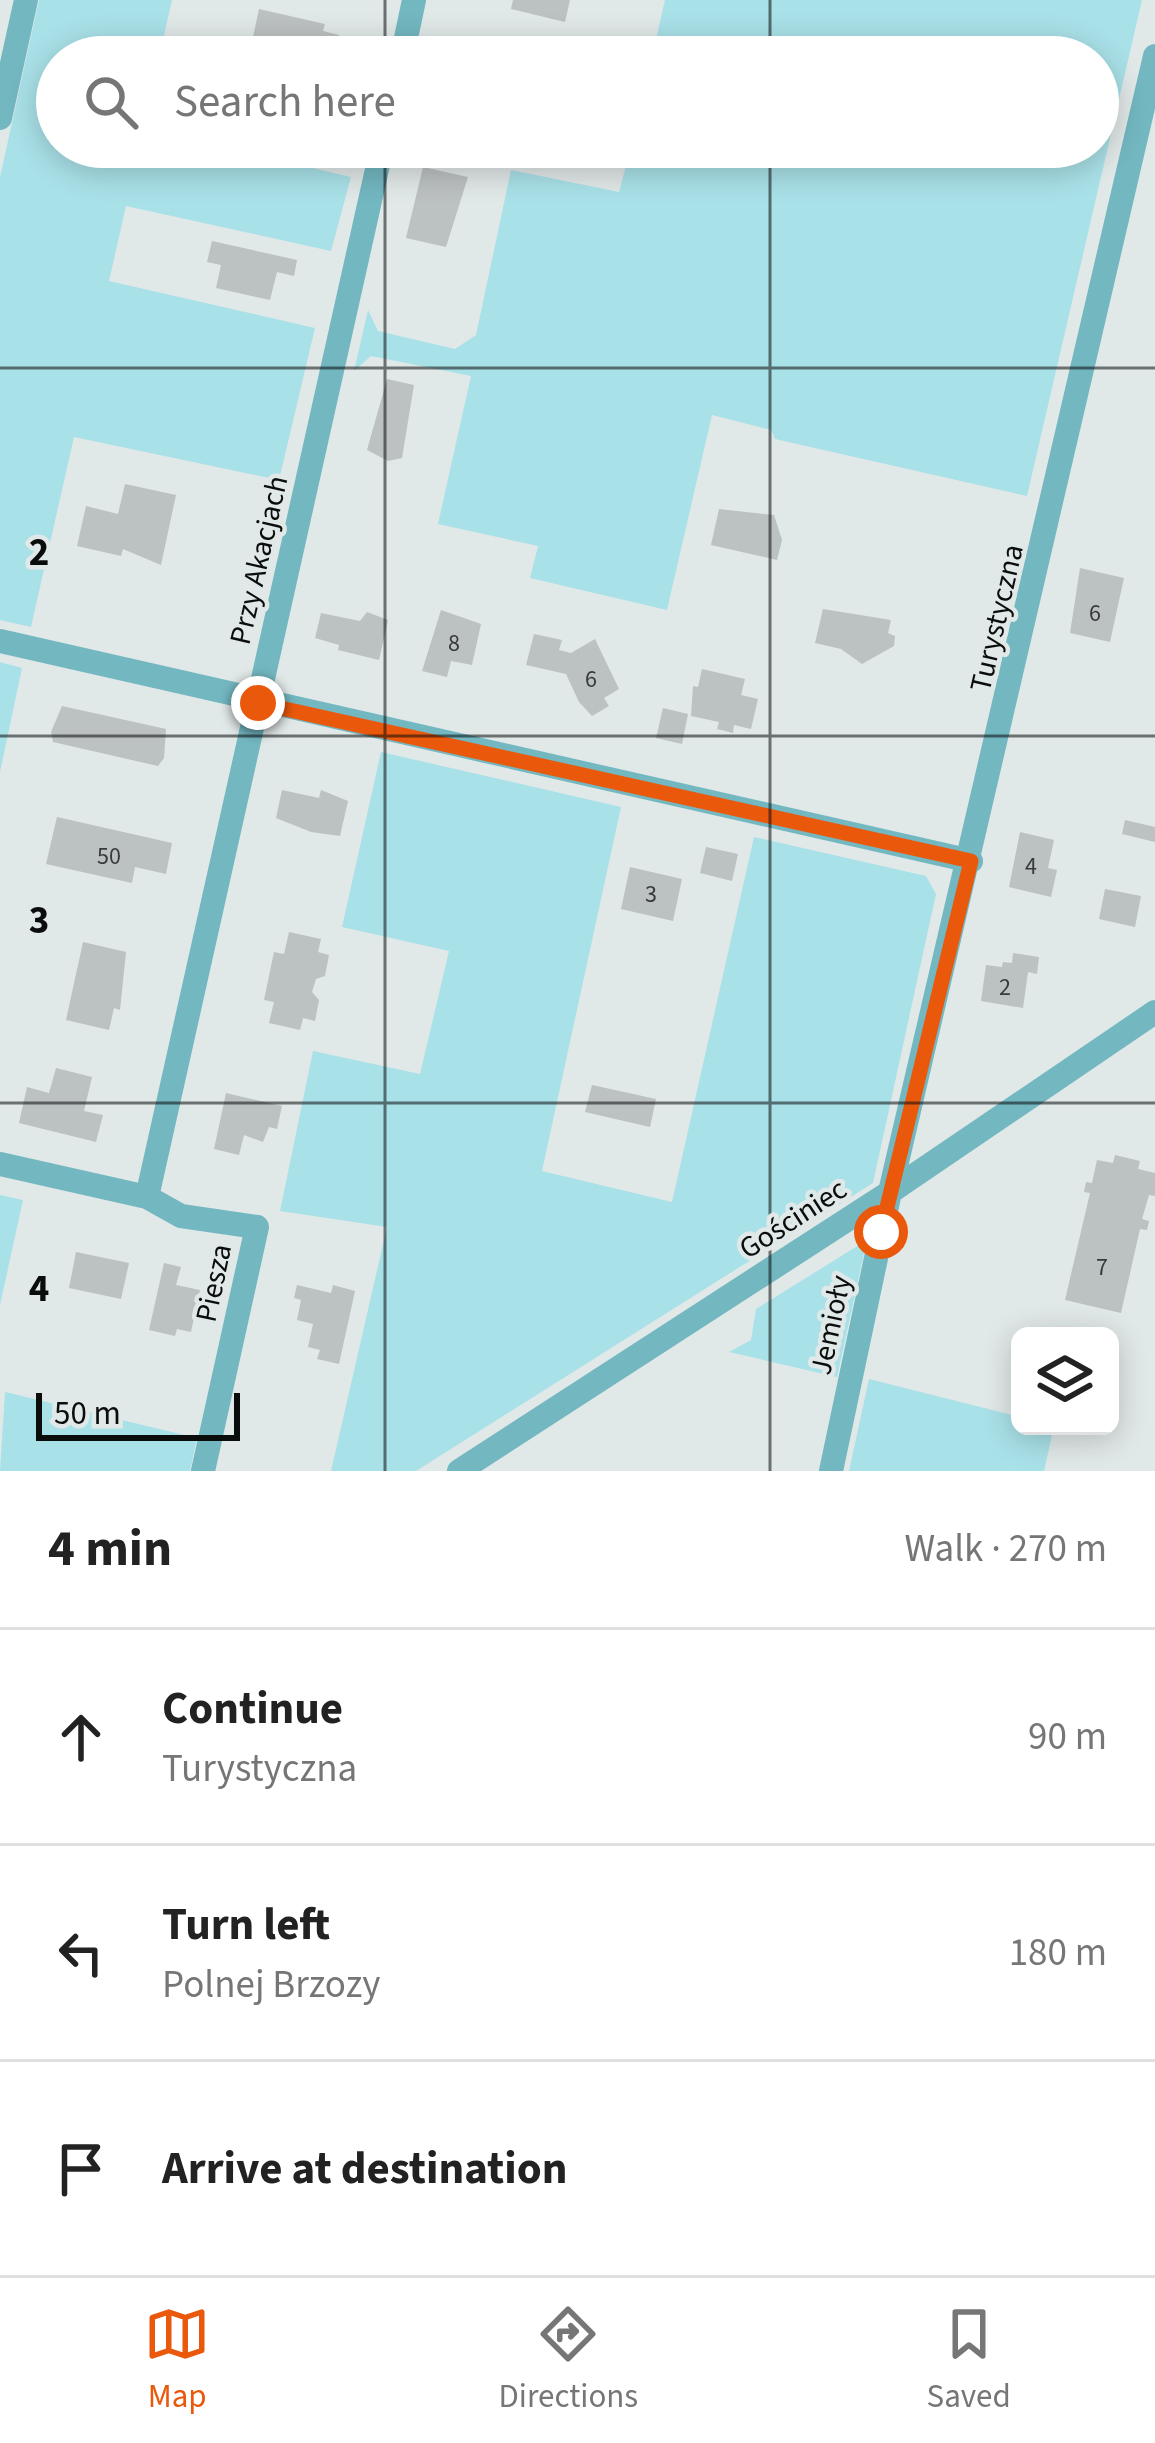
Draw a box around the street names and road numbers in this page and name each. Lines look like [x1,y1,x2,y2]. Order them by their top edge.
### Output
street label: Przy Akacjach [219,471,299,649]
street label: Turystyczna [959,540,1035,696]
street label: Gościniec [731,1168,855,1270]
street label: Piesza [185,1240,243,1326]
street label: Jemioły [799,1271,863,1379]

